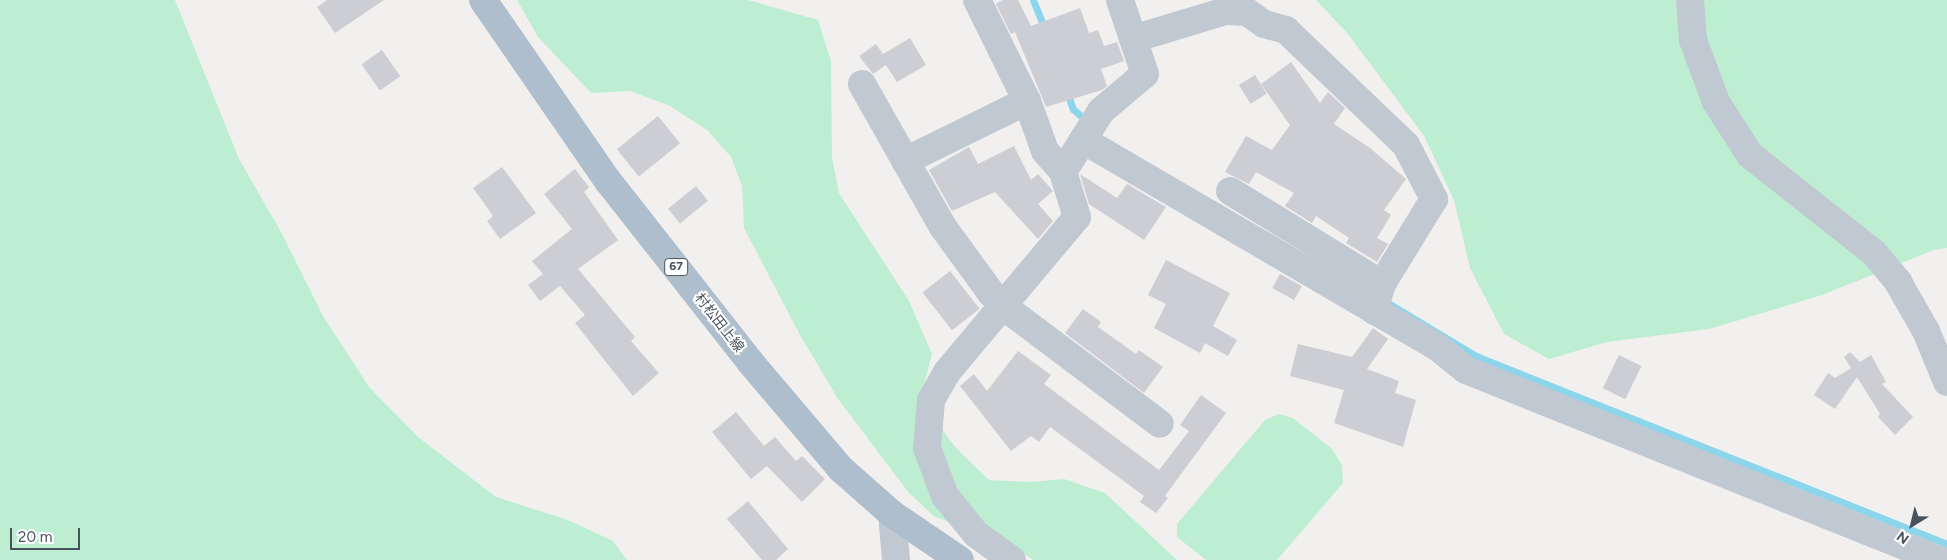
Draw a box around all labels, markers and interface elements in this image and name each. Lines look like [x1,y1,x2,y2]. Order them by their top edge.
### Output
road number: 67 [664,258,688,276]
street label: 村松田上線 [691,290,747,356]
north arrow [1887,500,1937,550]
scale bar [12,518,82,550]
text: N [1894,527,1912,548]
text: 20 m [18,528,52,546]

